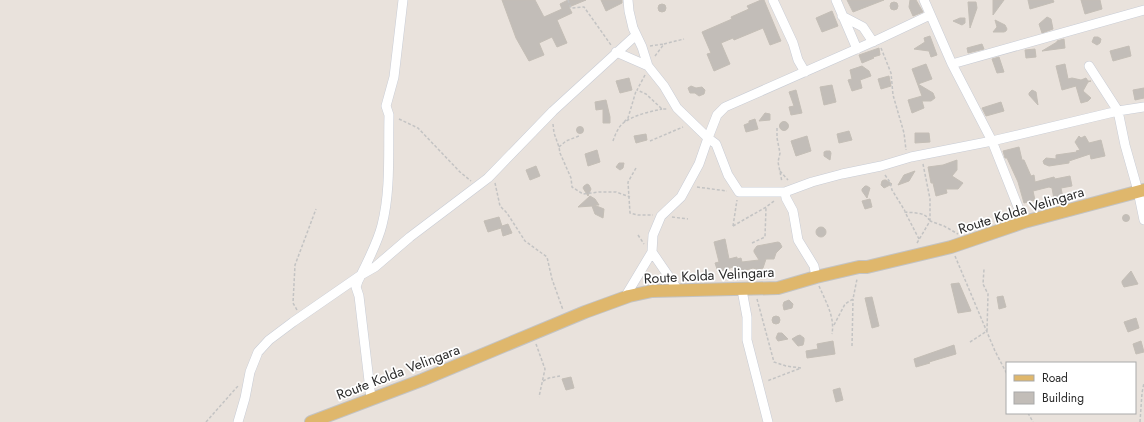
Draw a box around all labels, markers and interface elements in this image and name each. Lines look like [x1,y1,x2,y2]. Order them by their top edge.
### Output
street label: Route Kolda Velingara [956,181,1086,239]
street label: Route Kolda Velingara [643,262,775,288]
street label: Route Kolda Velingara [333,339,463,405]
legend [1006,362,1136,414]
text: Road [1042,369,1068,387]
text: Building [1042,389,1084,407]

